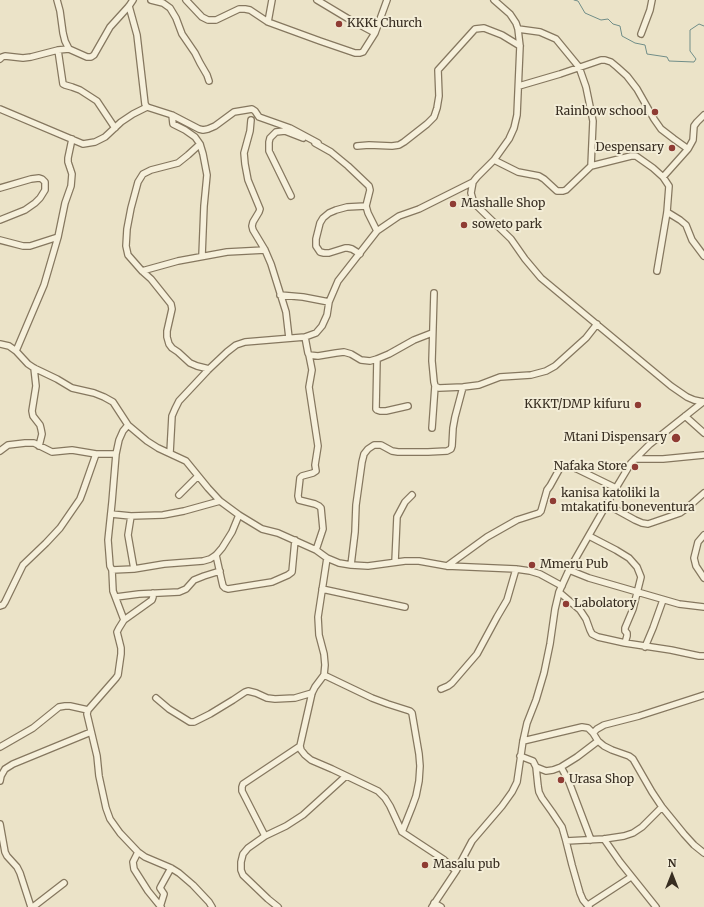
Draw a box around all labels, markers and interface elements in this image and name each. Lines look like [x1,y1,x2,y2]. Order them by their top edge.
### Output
place label: KKKt Church [347,17,422,31]
marker: KKKt Church [334,19,344,29]
place label: Rainbow school [555,105,647,119]
marker: Rainbow school [650,107,660,117]
place label: Despensary [596,141,664,155]
marker: Despensary [667,143,677,153]
place label: Mashalle Shop [461,197,545,211]
marker: Mashalle Shop [448,199,458,209]
place label: soweto park [472,218,542,232]
marker: soweto park [459,220,469,230]
place label: KKKT/DMP kifuru [524,398,630,412]
marker: KKKT/DMP kifuru [633,400,643,410]
place label: Mtani Dispensary [564,431,667,445]
marker: Mtani Dispensary [670,432,682,444]
place label: Nafaka Store [554,460,627,474]
marker: Nafaka Store [630,462,640,472]
place label: kanisa katoliki la mtakatifu boneventura [561,487,695,515]
marker: kanisa katoliki la mtakatifu boneventura [548,496,558,506]
place label: Mmeru Pub [540,558,608,572]
marker: Mmeru Pub [527,560,537,570]
place label: Labolatory [574,597,637,611]
marker: Labolatory [561,599,571,609]
place label: Urasa Shop [569,773,634,787]
marker: Urasa Shop [556,775,566,785]
north arrow [652,855,692,895]
text: N [668,856,676,870]
place label: Masalu pub [433,858,500,872]
marker: Masalu pub [420,860,430,870]

